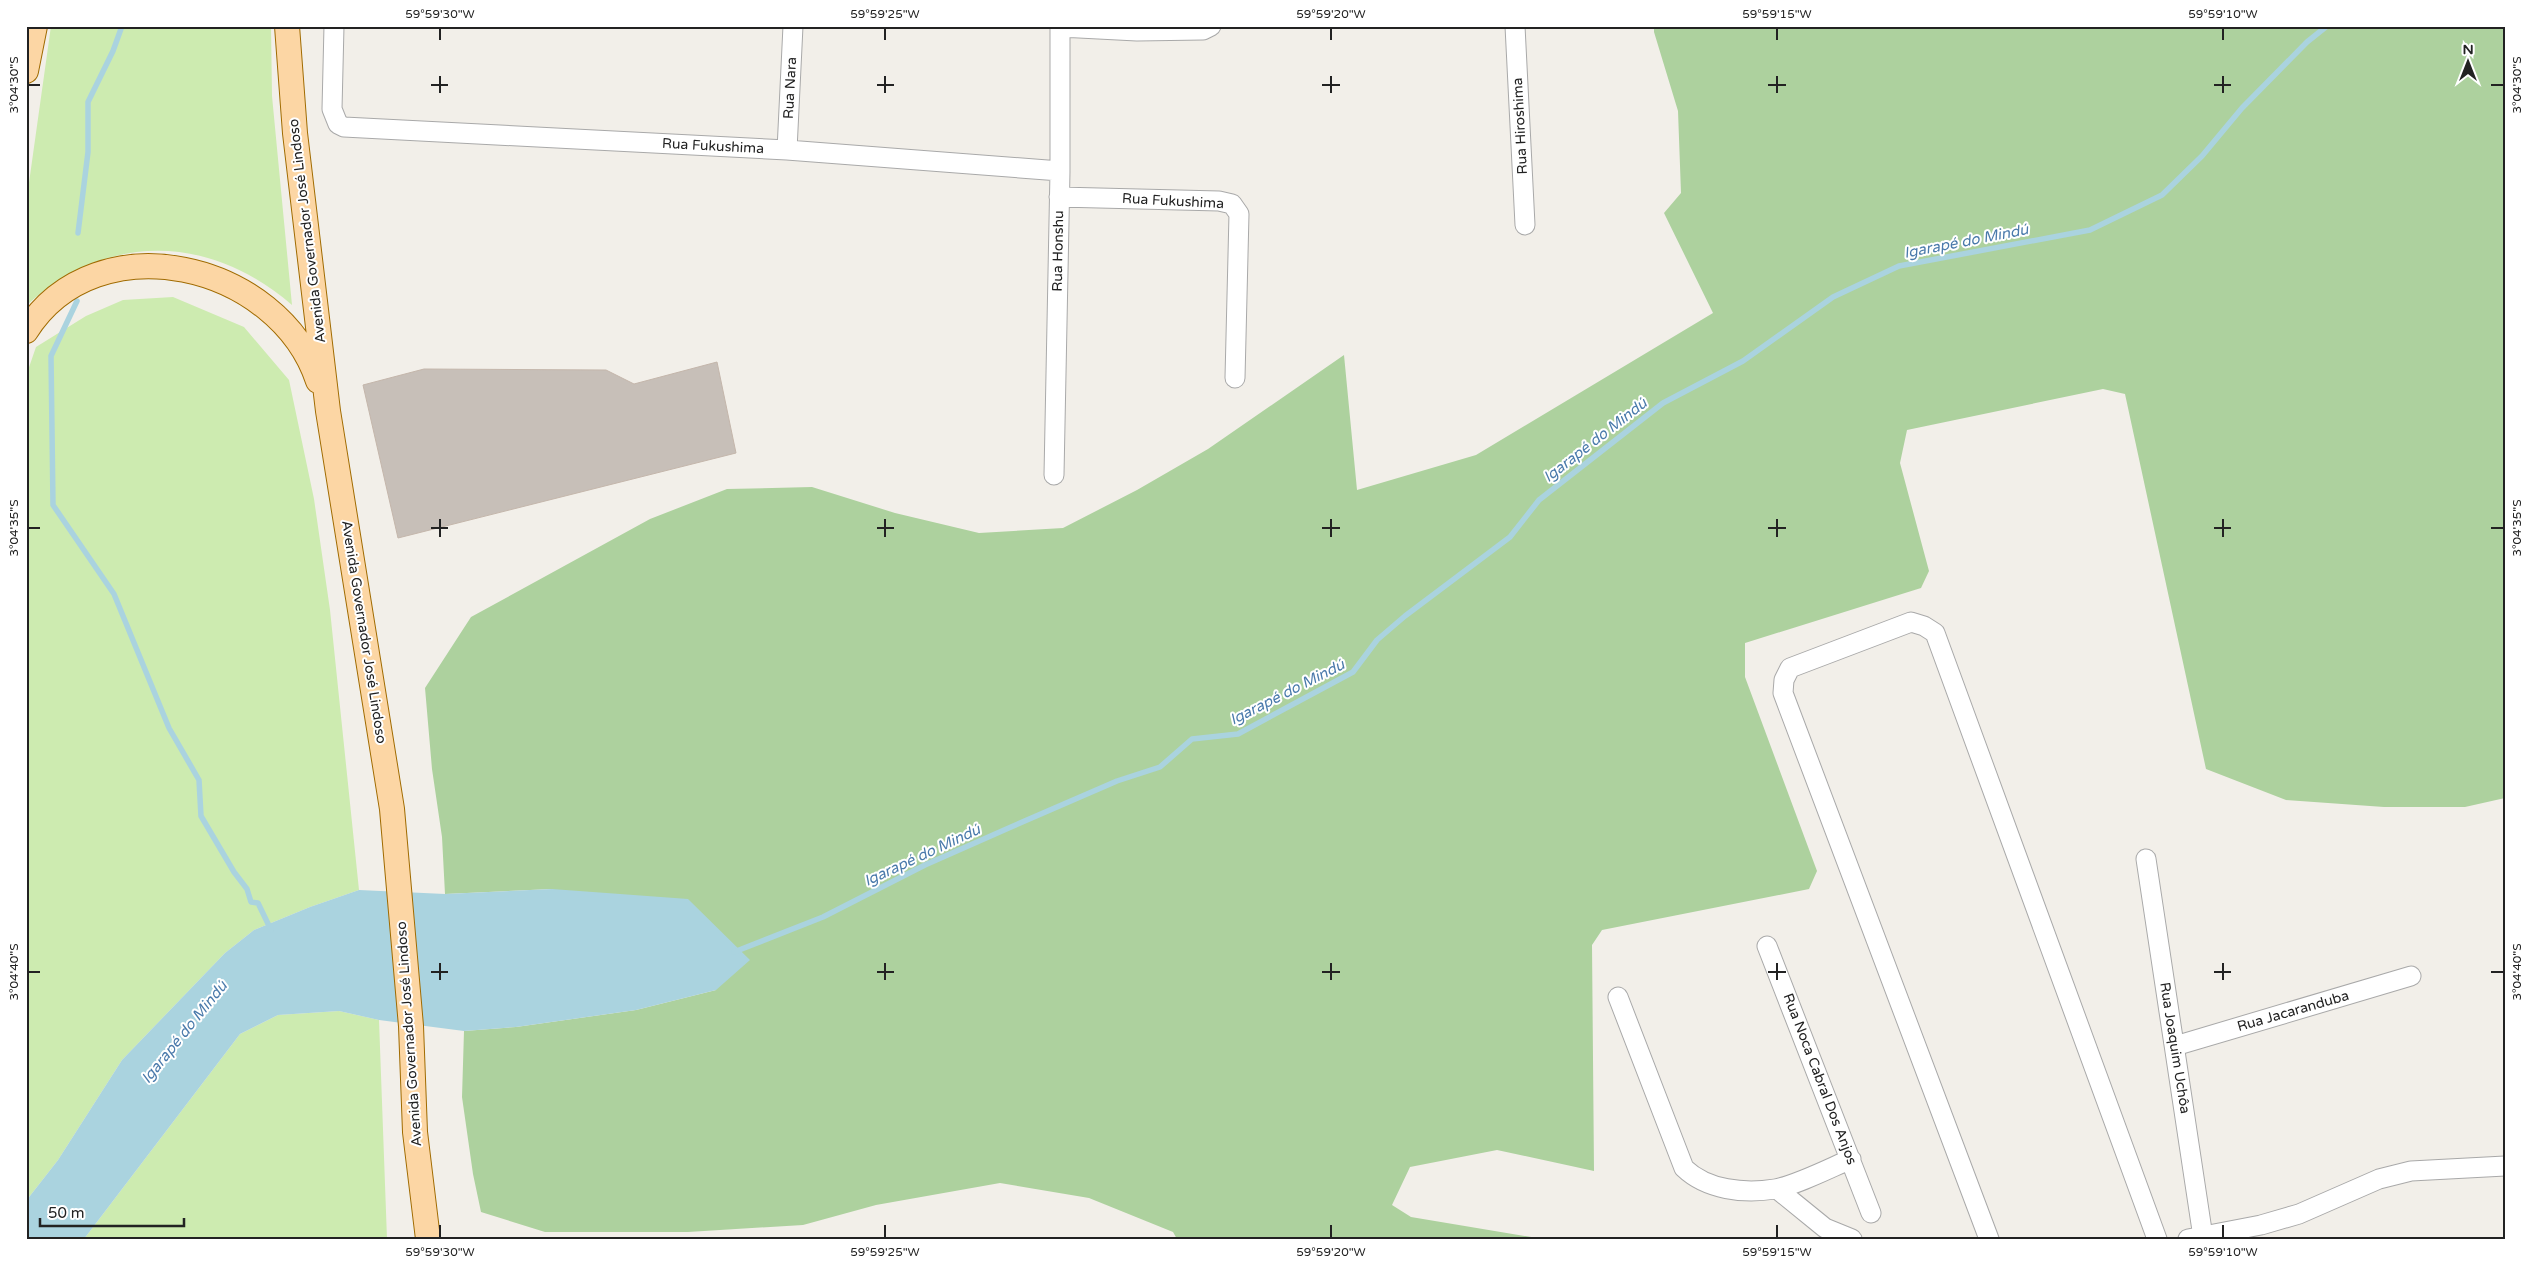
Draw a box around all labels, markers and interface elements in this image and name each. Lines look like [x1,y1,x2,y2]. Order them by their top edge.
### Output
text: 59°59'30"W [405,7,475,21]
text: 59°59'25"W [850,7,920,21]
text: 59°59'20"W [1296,7,1366,21]
text: 59°59'15"W [1742,7,1812,21]
text: 59°59'10"W [2188,7,2258,21]
north arrow [2444,38,2494,88]
text: N [2462,41,2474,58]
text: 3°04'30"S [7,56,21,114]
street label: Rua Nara [780,56,800,120]
text: 3°04'30"S [2510,56,2524,114]
street label: Rua Hiroshima [1509,77,1531,175]
street label: Avenida Governador José Lindoso [285,118,329,344]
street label: Rua Fukushima [662,135,764,157]
street label: Rua Fukushima [1122,190,1224,212]
street label: Rua Honshu [1049,210,1067,292]
water label: Igarapé do Mindú [1902,220,2031,262]
water label: Igarapé do Mindú [1540,394,1651,486]
text: 3°04'35"S [7,499,21,557]
text: 3°04'35"S [2510,499,2524,557]
street label: Avenida Governador José Lindoso [338,519,390,745]
water label: Igarapé do Mindú [1227,655,1348,729]
water label: Igarapé do Mindú [861,820,984,890]
street label: Avenida Governador José Lindoso [393,921,425,1147]
text: 3°04'40"S [7,943,21,1001]
text: 3°04'40"S [2510,943,2524,1001]
water label: Igarapé do Mindú [137,977,231,1087]
street label: Rua Joaquim Uchôa [2156,981,2194,1115]
street label: Rua Jacaranduba [2235,987,2351,1035]
street label: Rua Noca Cabral Dos Anjos [1779,991,1861,1167]
scale bar [40,1195,184,1227]
text: 50 m [48,1204,85,1222]
text: 59°59'30"W [405,1245,475,1259]
text: 59°59'25"W [850,1245,920,1259]
text: 59°59'20"W [1296,1245,1366,1259]
text: 59°59'15"W [1742,1245,1812,1259]
text: 59°59'10"W [2188,1245,2258,1259]

